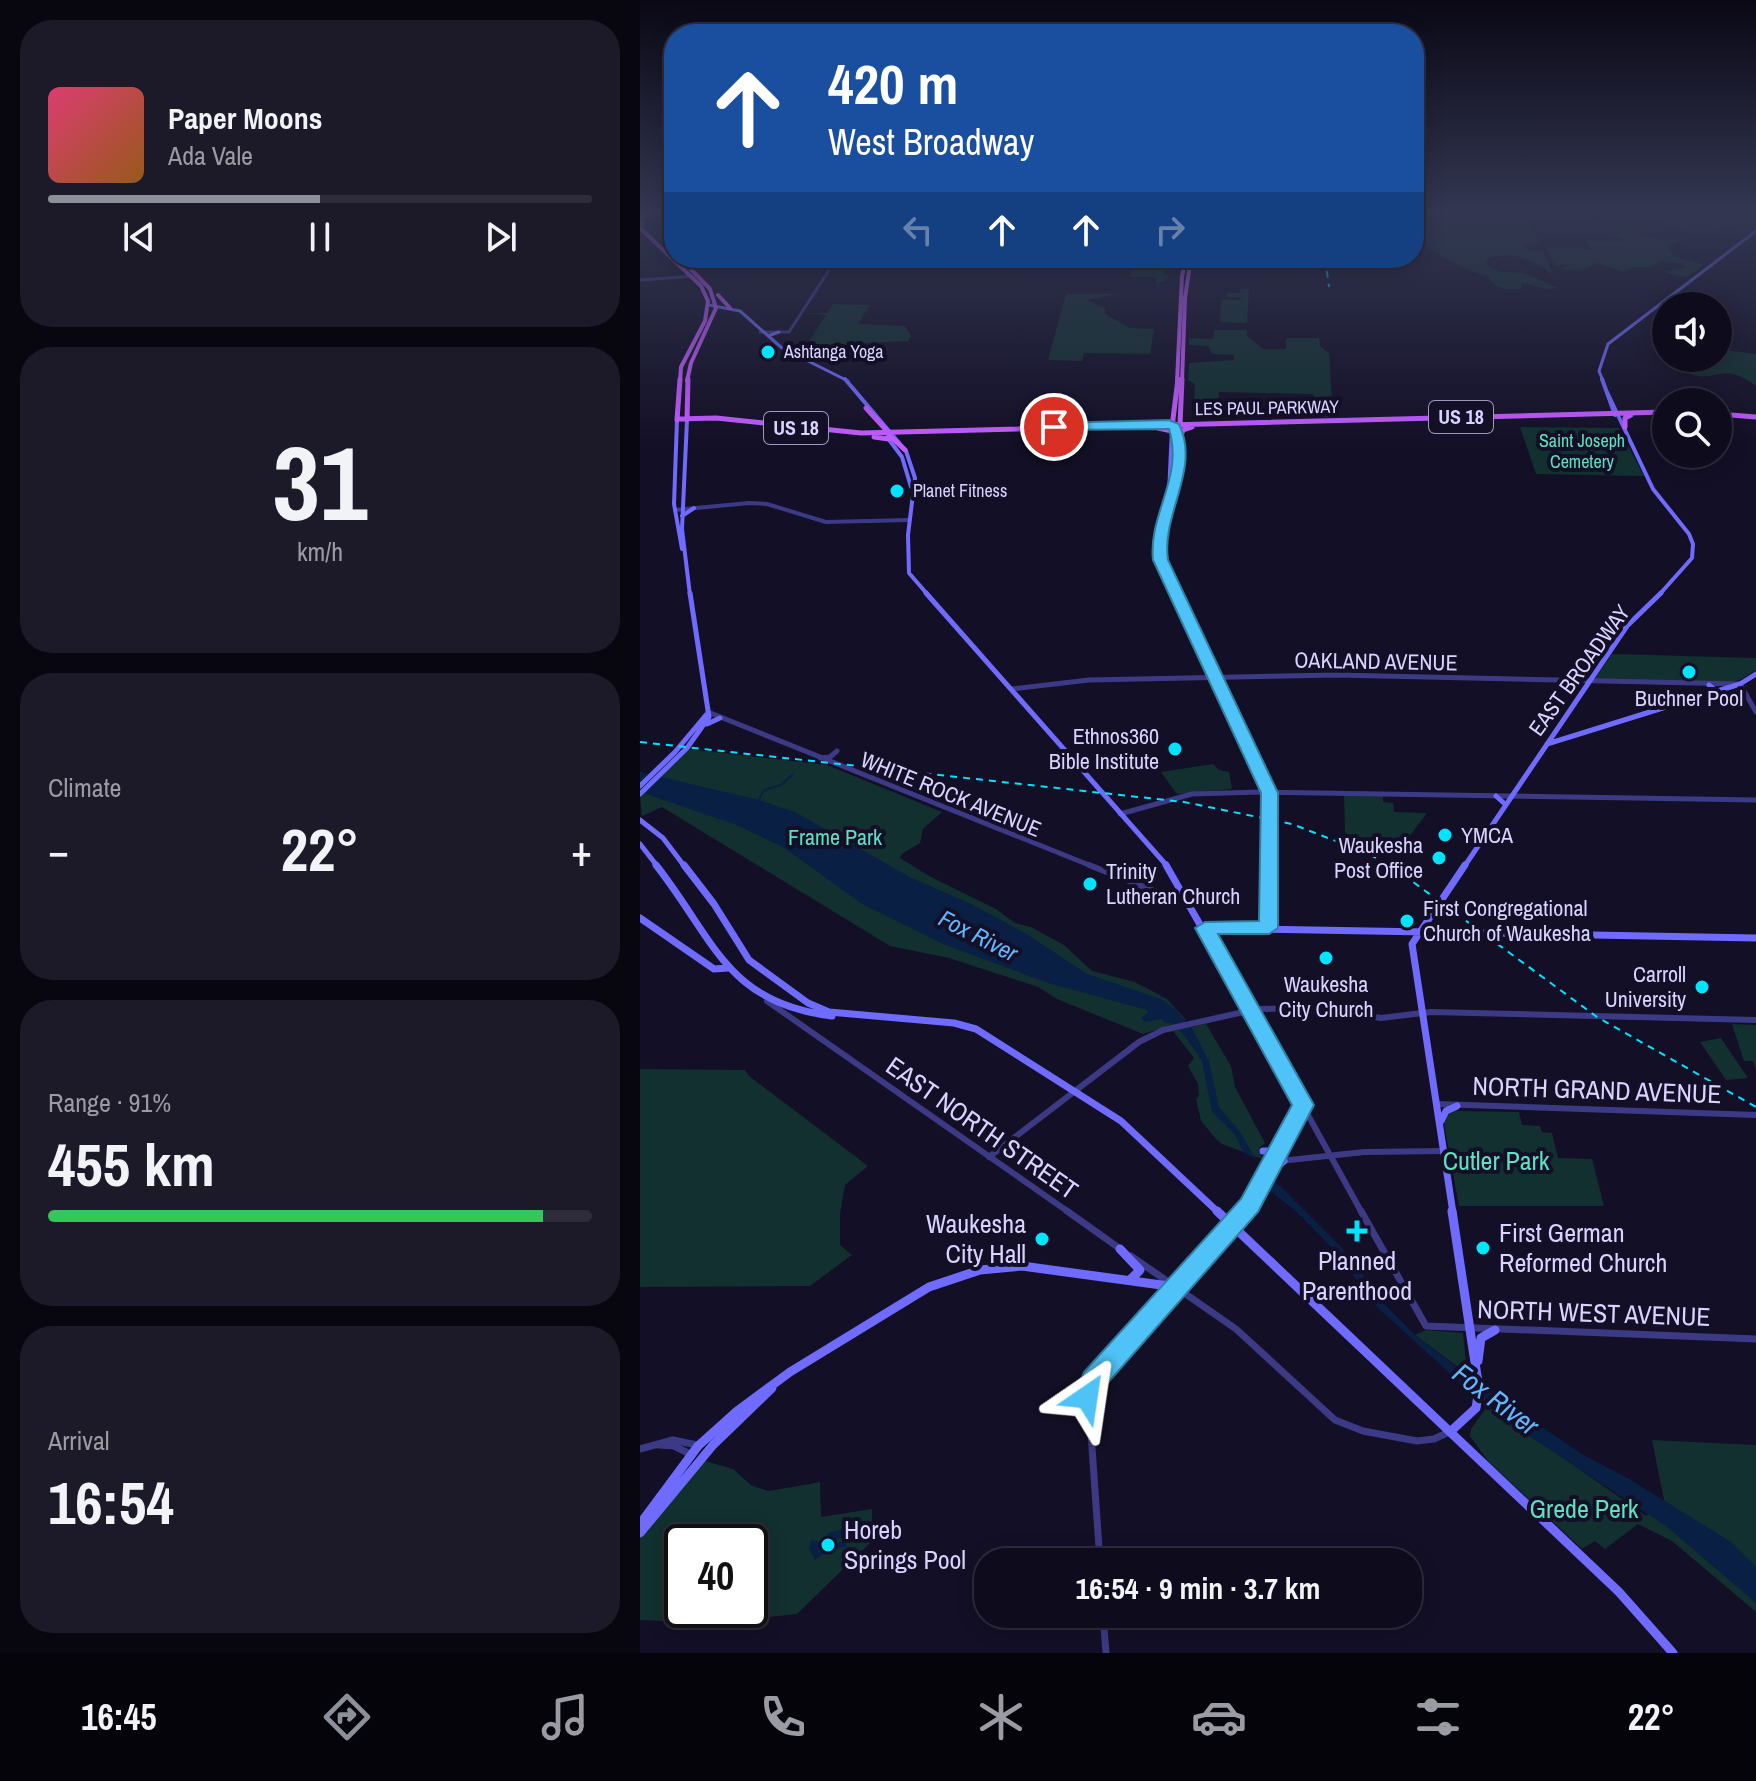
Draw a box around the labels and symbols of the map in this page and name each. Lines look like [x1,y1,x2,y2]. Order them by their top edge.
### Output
place label: Ashtanga Yoga [783,339,884,364]
marker: Ashtanga Yoga [759,343,777,361]
pin [1020,393,1088,461]
street label: LES PAUL PARKWAY [1195,394,1339,421]
road number: US 18 [1429,401,1493,433]
road number: US 18 [764,412,828,444]
park label: Saint Joseph Cemetery [1539,428,1625,474]
place label: Planet Fitness [913,478,1007,503]
marker: Planet Fitness [888,482,906,500]
street label: EAST BROADWAY [1521,598,1637,742]
street label: OAKLAND AVENUE [1294,645,1458,677]
marker: Buchner Pool [1680,663,1698,681]
place label: Buchner Pool [1635,683,1743,713]
place label: Ethnos360 Bible Institute [1049,721,1159,776]
marker: Ethnos360 Bible Institute [1166,740,1184,758]
street label: WHITE ROCK AVENUE [856,744,1046,844]
place label: YMCA [1461,820,1514,850]
park label: Frame Park [788,822,883,852]
marker: YMCA [1436,826,1454,844]
place label: Waukesha Post Office [1334,830,1423,885]
marker: Waukesha Post Office [1430,849,1448,867]
place label: Trinity Lutheran Church [1106,856,1240,911]
marker: Trinity Lutheran Church [1081,875,1099,893]
place label: First Congregational Church of Waukesha [1423,893,1591,948]
water label: Fox River [934,902,1025,969]
marker: First Congregational Church of Waukesha [1398,912,1416,930]
marker: Waukesha City Church [1317,949,1335,967]
place label: Carroll University [1605,959,1686,1014]
place label: Waukesha City Church [1278,969,1374,1024]
marker: Carroll University [1693,978,1711,996]
street label: EAST NORTH STREET [879,1048,1085,1207]
street label: NORTH GRAND AVENUE [1472,1068,1722,1111]
park label: Cutler Park [1443,1143,1550,1178]
place label: Waukesha City Hall [926,1206,1026,1271]
place label: First German Reformed Church [1499,1215,1667,1280]
marker: Planned Parenthood [1346,1220,1368,1242]
marker: Waukesha City Hall [1033,1230,1051,1248]
marker: First German Reformed Church [1474,1239,1492,1257]
place label: Planned Parenthood [1302,1243,1412,1308]
street label: NORTH WEST AVENUE [1477,1291,1711,1334]
water label: Fox River [1445,1354,1548,1445]
position arrow [1045,1355,1129,1439]
park label: Grede Perk [1529,1491,1639,1526]
place label: Horeb Springs Pool [844,1512,966,1577]
speed limit sign: 40 [664,1524,768,1628]
marker: Horeb Springs Pool [819,1536,837,1554]

